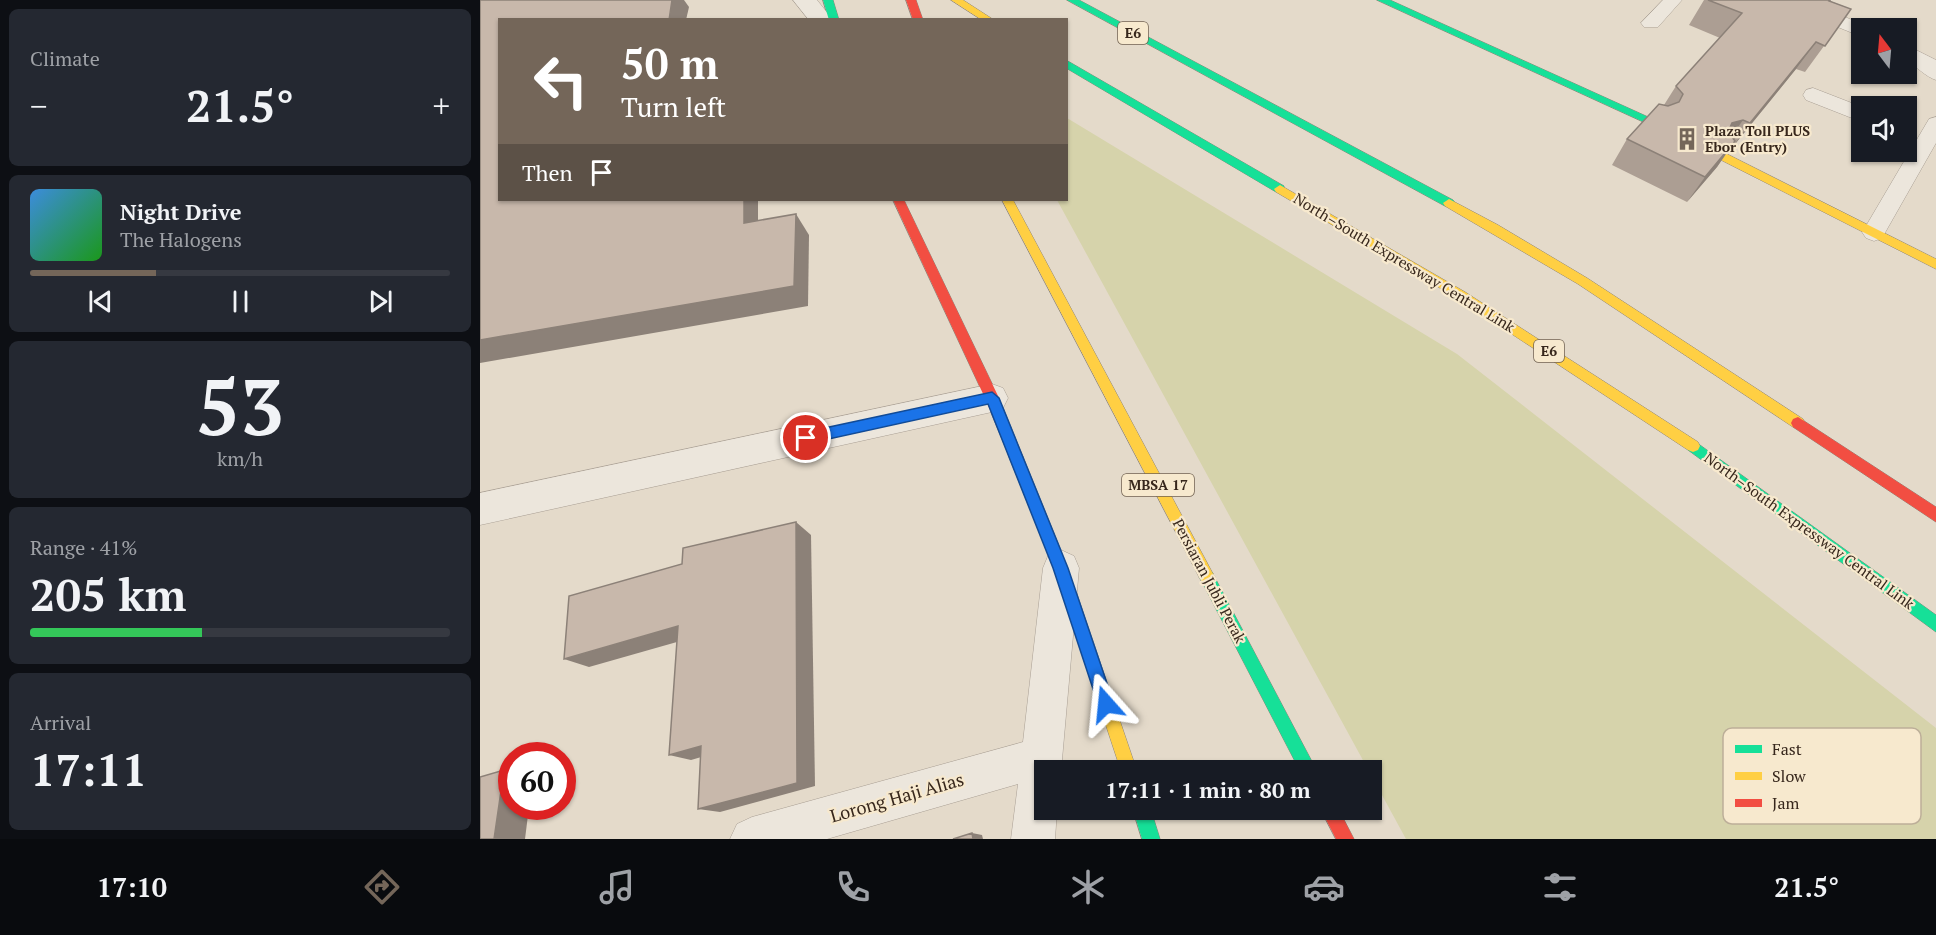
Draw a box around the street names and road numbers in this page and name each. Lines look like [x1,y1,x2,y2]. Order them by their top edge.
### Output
road number: E6 [1118,22,1148,44]
street label: North–South Expressway Central Link [1290,188,1519,337]
road number: E6 [1534,340,1564,362]
street label: North–South Expressway Central Link [1701,447,1919,613]
road number: MBSA 17 [1122,474,1194,496]
street label: Persiaran Jubli Perak [1169,515,1251,646]
street label: Lorong Haji Alias [827,766,966,828]

